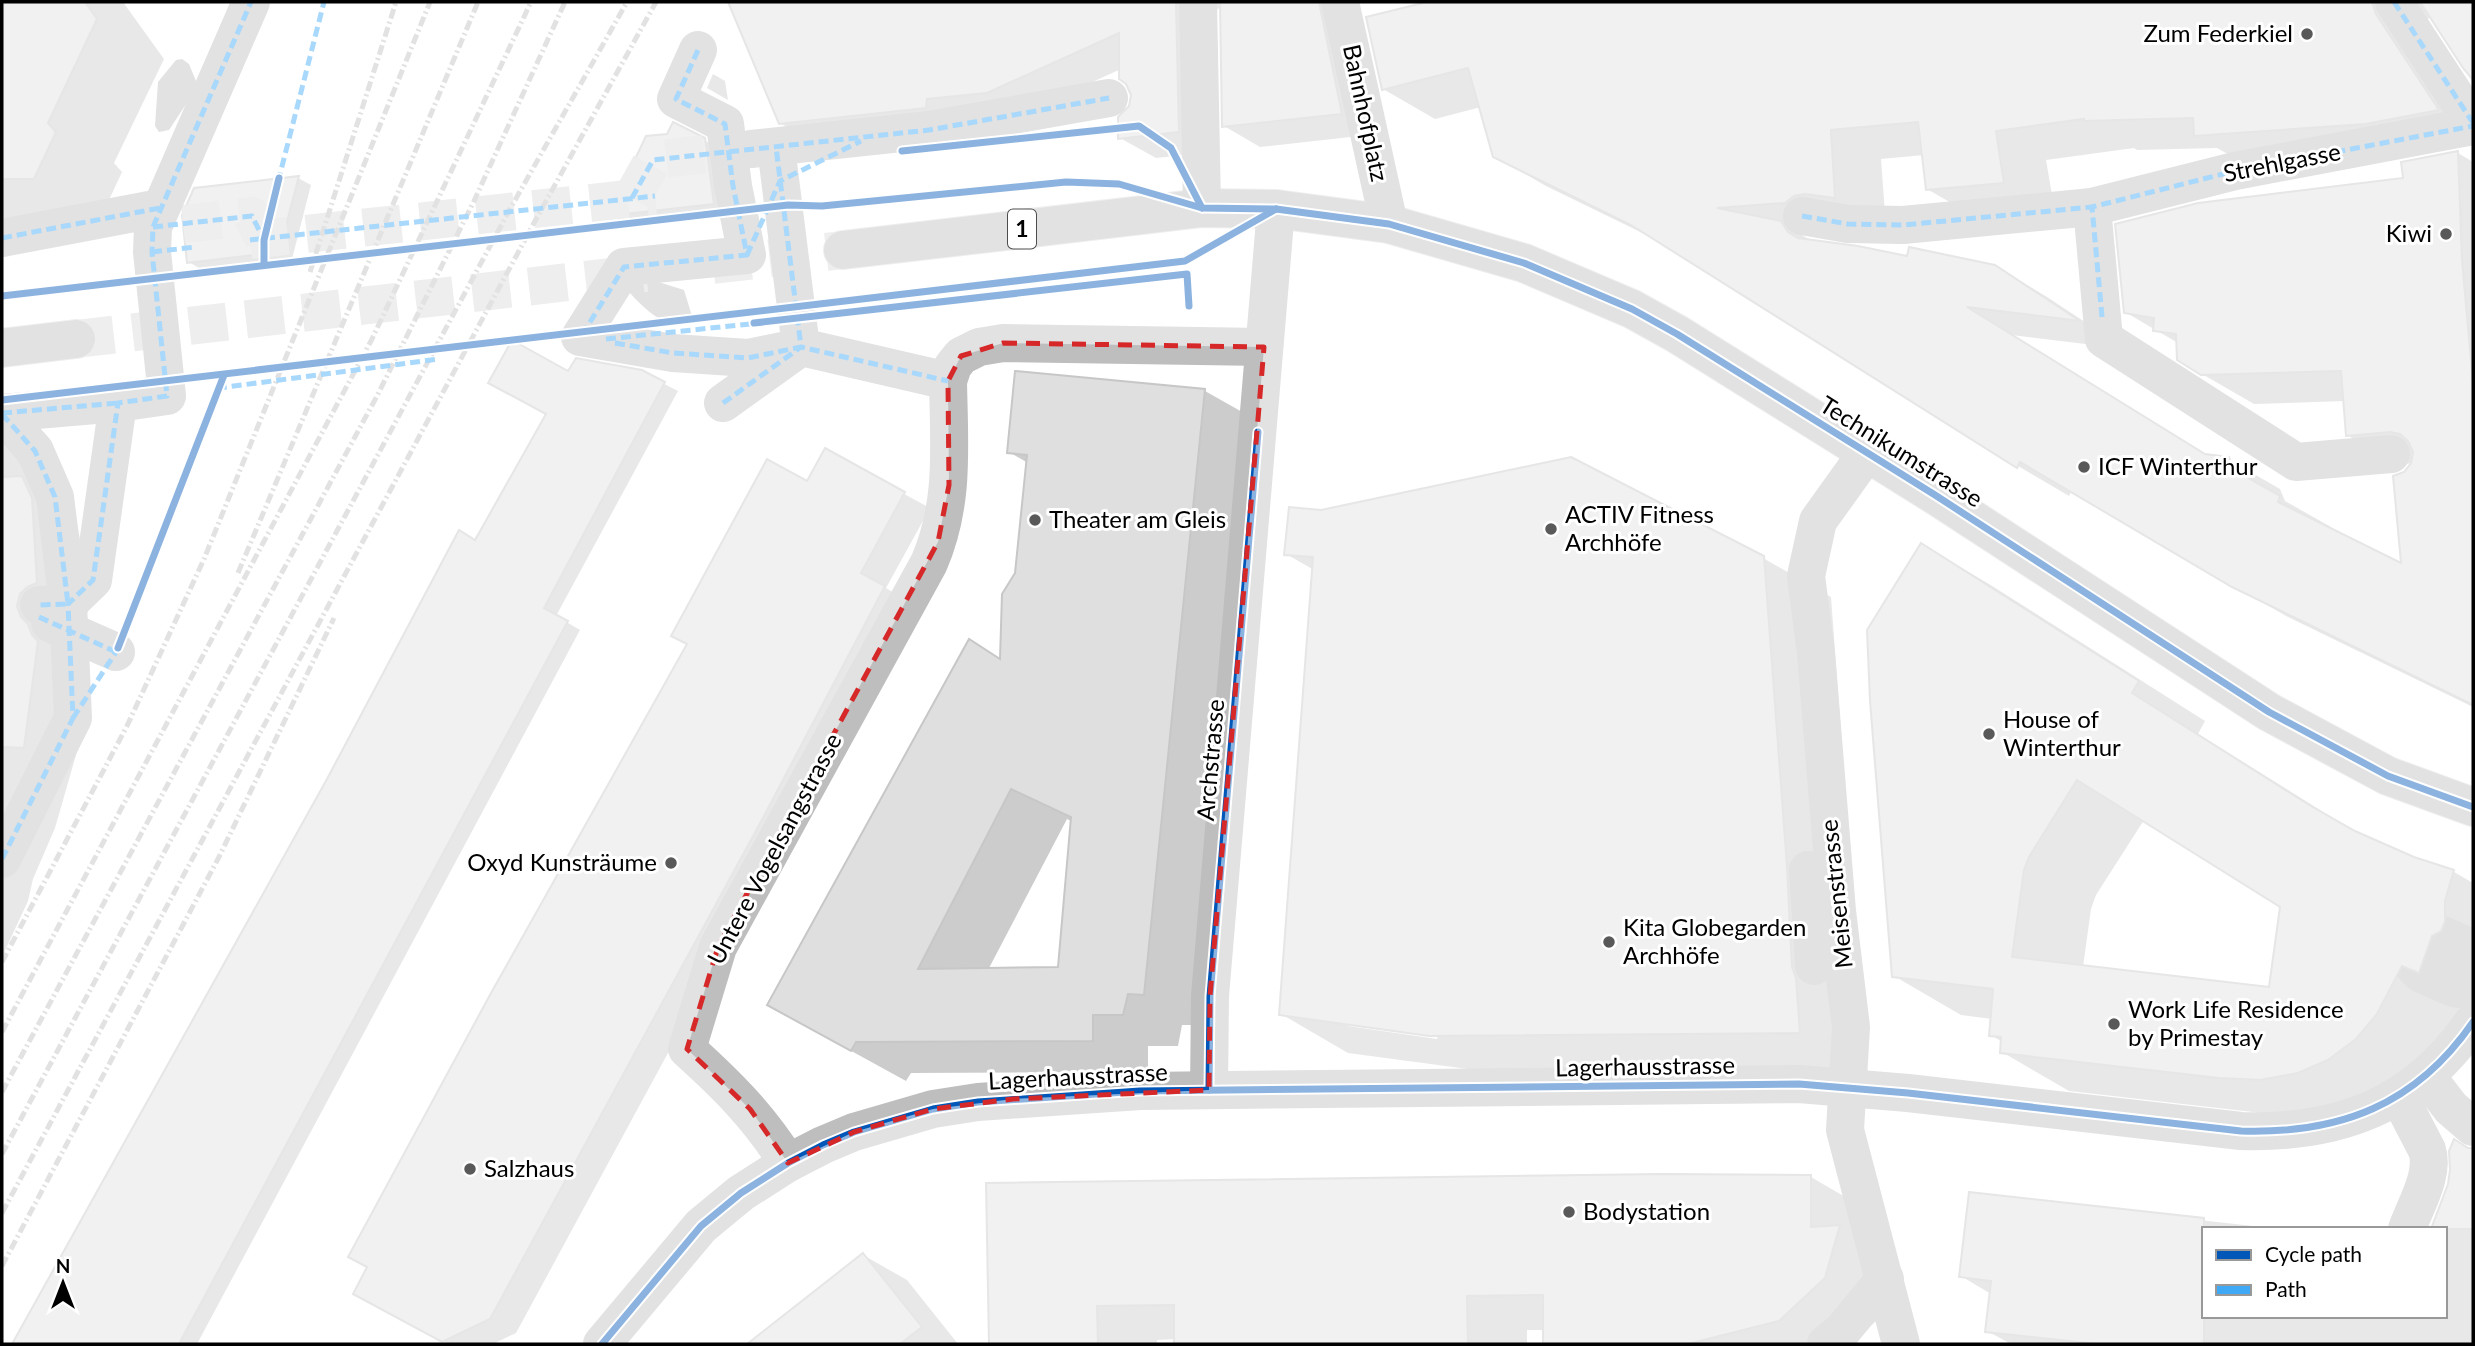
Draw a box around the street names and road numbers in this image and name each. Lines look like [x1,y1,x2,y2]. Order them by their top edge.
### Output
street label: Bahnhofplatz [1338,41,1395,184]
street label: Strehlgasse [2221,136,2343,187]
road number: 1 [1008,210,1036,248]
street label: Technikumstrasse [1815,389,1988,512]
street label: Archstrasse [1190,698,1229,822]
street label: Untere Vogelsangstrasse [700,728,847,969]
street label: Meisenstrasse [1813,818,1858,970]
street label: Lagerhausstrasse [1555,1049,1735,1082]
street label: Lagerhausstrasse [987,1056,1169,1095]

